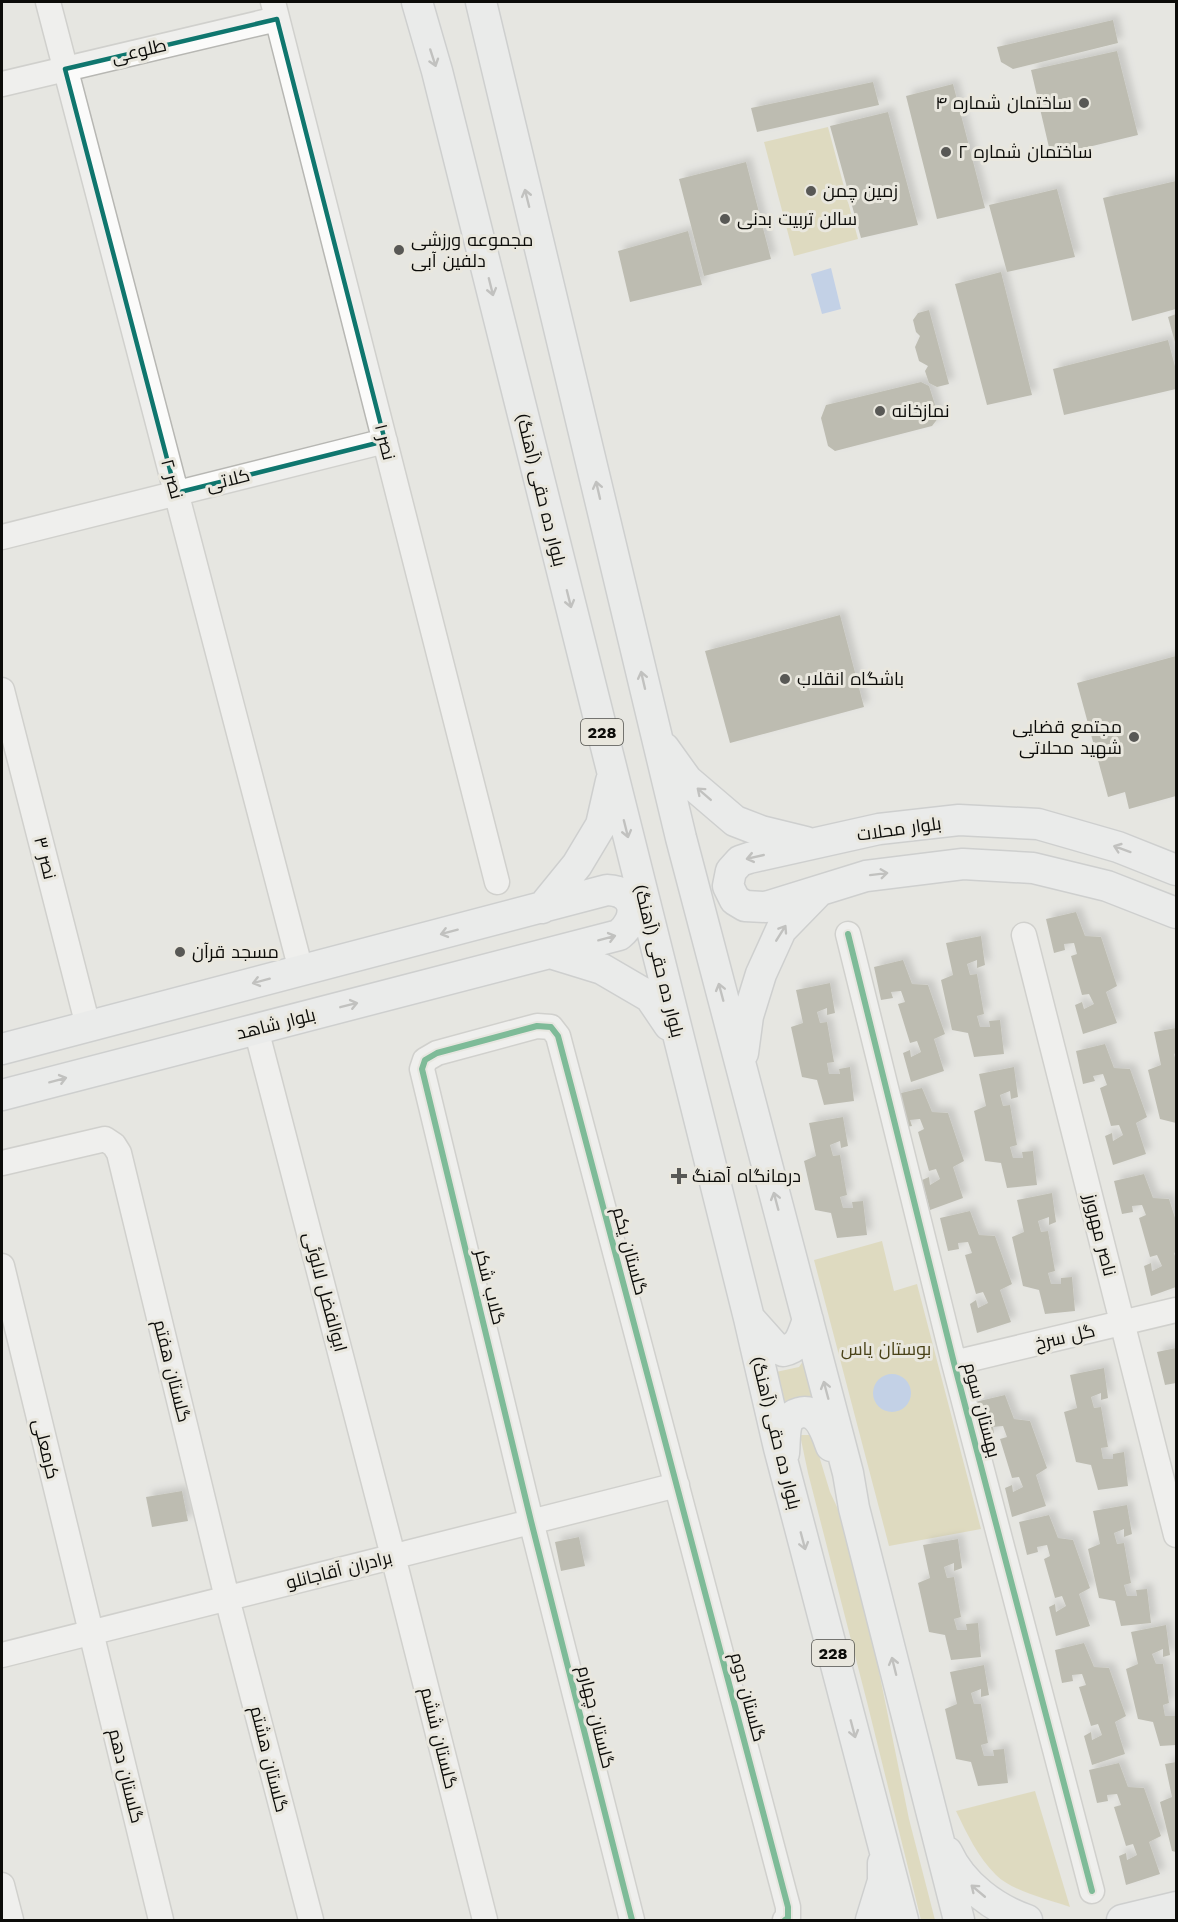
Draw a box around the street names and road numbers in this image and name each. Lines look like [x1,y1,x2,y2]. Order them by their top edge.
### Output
street label: طلوعی [109,34,169,68]
street label: بلوار ده حقی (آهنگ) [511,411,571,569]
street label: نصر ۱ [370,422,400,462]
street label: نصر ۲ [156,457,188,501]
street label: کلاتی [204,464,252,496]
road number: 228 [581,719,623,745]
street label: بلوار محلات [855,812,943,846]
street label: نصر ۳ [29,834,61,882]
street label: بلوار ده حقی (آهنگ) [629,882,689,1040]
street label: بلوار شاهد [234,1004,318,1044]
street label: ناصر مهرورز [1079,1191,1121,1278]
street label: گلستان یکم [607,1204,652,1298]
street label: ابوالفضل لالوئی [298,1230,352,1354]
street label: گلاب شکر [470,1246,510,1327]
street label: گلستان هفتم [148,1317,195,1425]
street label: گل سرخ [1033,1319,1098,1356]
street label: بلوار ده حقی (آهنگ) [746,1354,806,1512]
street label: بهستان سوم [958,1360,1005,1460]
street label: کرمعلی [28,1417,64,1481]
street label: برادران آقاجانلو [284,1546,394,1594]
road number: 228 [812,1640,854,1666]
street label: گلستان دوم [725,1650,770,1744]
street label: گلستان چهارم [572,1663,619,1771]
street label: گلستان ششم [415,1685,462,1791]
street label: گلستان هشتم [244,1704,293,1815]
street label: گلستان دهم [103,1726,148,1826]

